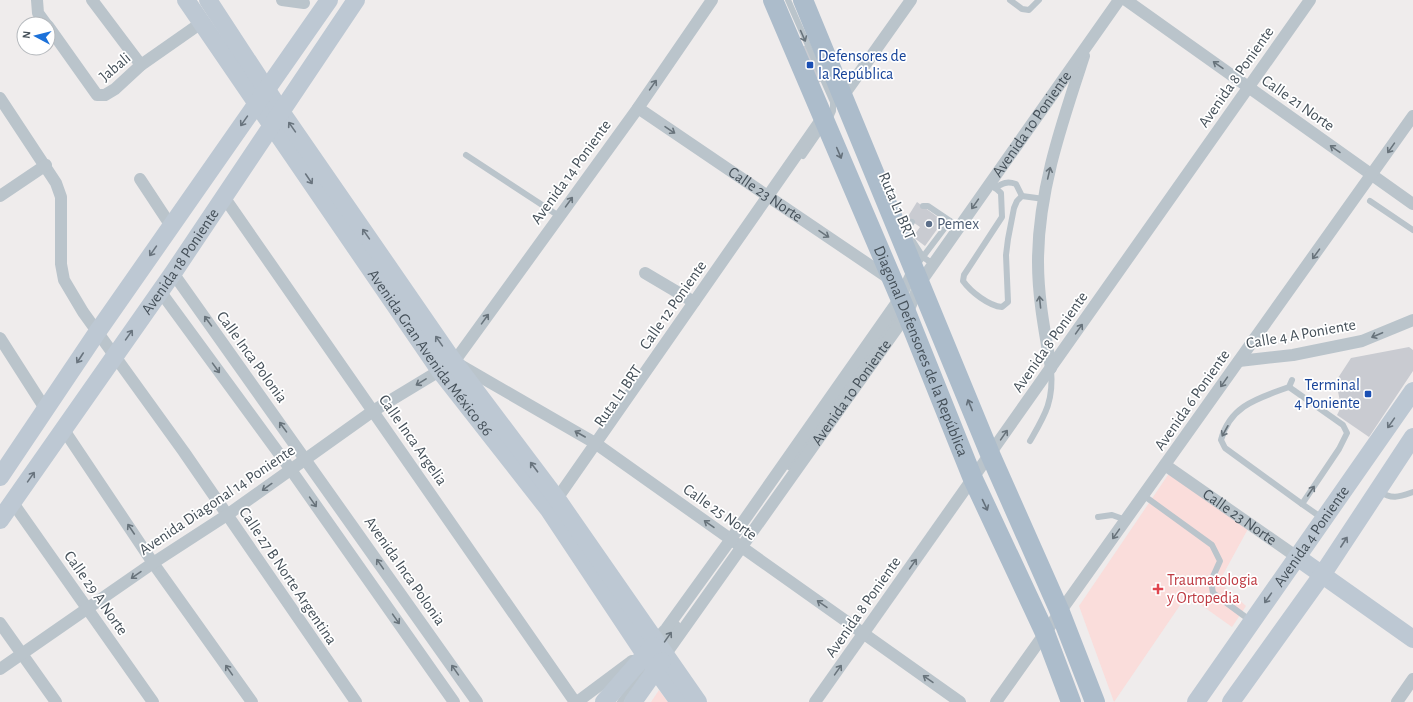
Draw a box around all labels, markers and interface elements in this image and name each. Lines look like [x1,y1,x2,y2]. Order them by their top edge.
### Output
north arrow [16,16,56,56]
street label: Avenida 8 Poniente [1195,24,1277,130]
one-way arrow [800,29,807,41]
text: N [21,30,32,39]
place label: Defensores de la República [818,48,906,82]
street label: Jabali [96,49,134,85]
marker: Defensores de la República [805,60,815,70]
one-way arrow [1213,61,1224,69]
street label: Avenida 10 Poniente [989,68,1074,180]
street label: Calle 21 Norte [1259,72,1337,134]
one-way arrow [649,80,657,91]
one-way arrow [240,116,248,127]
street label: Avenida 14 Poniente [528,117,614,227]
one-way arrow [288,121,296,132]
one-way arrow [664,126,675,134]
one-way arrow [1387,142,1395,153]
one-way arrow [1330,145,1341,153]
one-way arrow [835,147,843,159]
street label: Calle 23 Norte [725,164,805,225]
one-way arrow [1045,166,1053,179]
street label: Ruta L1 BRT [876,170,918,242]
one-way arrow [305,173,313,184]
one-way arrow [565,197,574,208]
one-way arrow [971,198,980,209]
street label: Avenida 18 Poniente [138,206,222,318]
place label: Pemex [937,216,979,232]
marker: Pemex [924,219,934,229]
one-way arrow [362,229,370,240]
one-way arrow [818,230,829,238]
street label: Diagonal Defensores de la República [871,243,971,459]
one-way arrow [149,245,157,256]
one-way arrow [1311,248,1320,259]
street label: Calle 12 Poniente [636,258,710,352]
street label: Avenida Gran Avenida México 86 [365,266,496,439]
street label: Avenida 8 Poniente [1009,289,1091,395]
one-way arrow [1037,296,1044,309]
street label: Calle Inca Polonia [214,308,290,406]
one-way arrow [481,313,489,324]
one-way arrow [204,316,212,327]
street label: Calle 4 A Poniente [1245,316,1357,352]
one-way arrow [1075,323,1083,334]
one-way arrow [125,330,133,341]
one-way arrow [1371,332,1383,339]
one-way arrow [435,336,443,347]
street label: Avenida 10 Poniente [809,337,894,448]
street label: Avenida 6 Poniente [1151,347,1233,453]
one-way arrow [76,352,84,363]
one-way arrow [212,362,220,373]
street label: Ruta L1 BRT [591,362,645,430]
one-way arrow [1220,377,1228,388]
place label: Terminal 4 Poniente [1294,377,1360,411]
one-way arrow [415,379,427,387]
marker: Terminal 4 Poniente [1363,389,1373,399]
street label: Calle Inca Argelia [376,392,450,488]
one-way arrow [966,399,974,411]
one-way arrow [1387,417,1395,428]
one-way arrow [279,422,287,433]
one-way arrow [1221,425,1228,437]
one-way arrow [574,430,586,438]
one-way arrow [1000,430,1008,441]
street label: Avenida Diagonal 14 Poniente [136,442,298,558]
one-way arrow [530,462,538,473]
one-way arrow [27,472,35,483]
street label: Calle 25 Norte [680,481,760,543]
one-way arrow [262,483,273,491]
street label: Avenida 4 Poniente [1271,483,1352,590]
street label: Calle 23 Norte [1200,486,1279,548]
one-way arrow [1307,486,1315,497]
one-way arrow [309,496,317,507]
one-way arrow [982,499,990,511]
street label: Calle 27 B Norte Argentina [236,504,340,648]
street label: Avenida Inca Polonia [362,514,448,628]
one-way arrow [704,520,715,528]
one-way arrow [126,523,134,535]
one-way arrow [1112,528,1120,539]
one-way arrow [1340,536,1348,548]
street label: Calle 29 A Norte [61,548,131,638]
street label: Avenida 8 Poniente [822,554,904,660]
one-way arrow [376,559,384,570]
one-way arrow [909,559,917,570]
one-way arrow [130,571,141,579]
place label: Traumatologia y Ortopedia [1166,572,1258,607]
marker: Traumatologia y Ortopedia [1152,583,1164,595]
one-way arrow [1264,592,1272,603]
one-way arrow [817,600,828,608]
one-way arrow [392,614,400,625]
one-way arrow [664,631,672,642]
one-way arrow [225,665,233,676]
one-way arrow [451,665,459,676]
one-way arrow [834,665,842,676]
one-way arrow [923,675,934,684]

